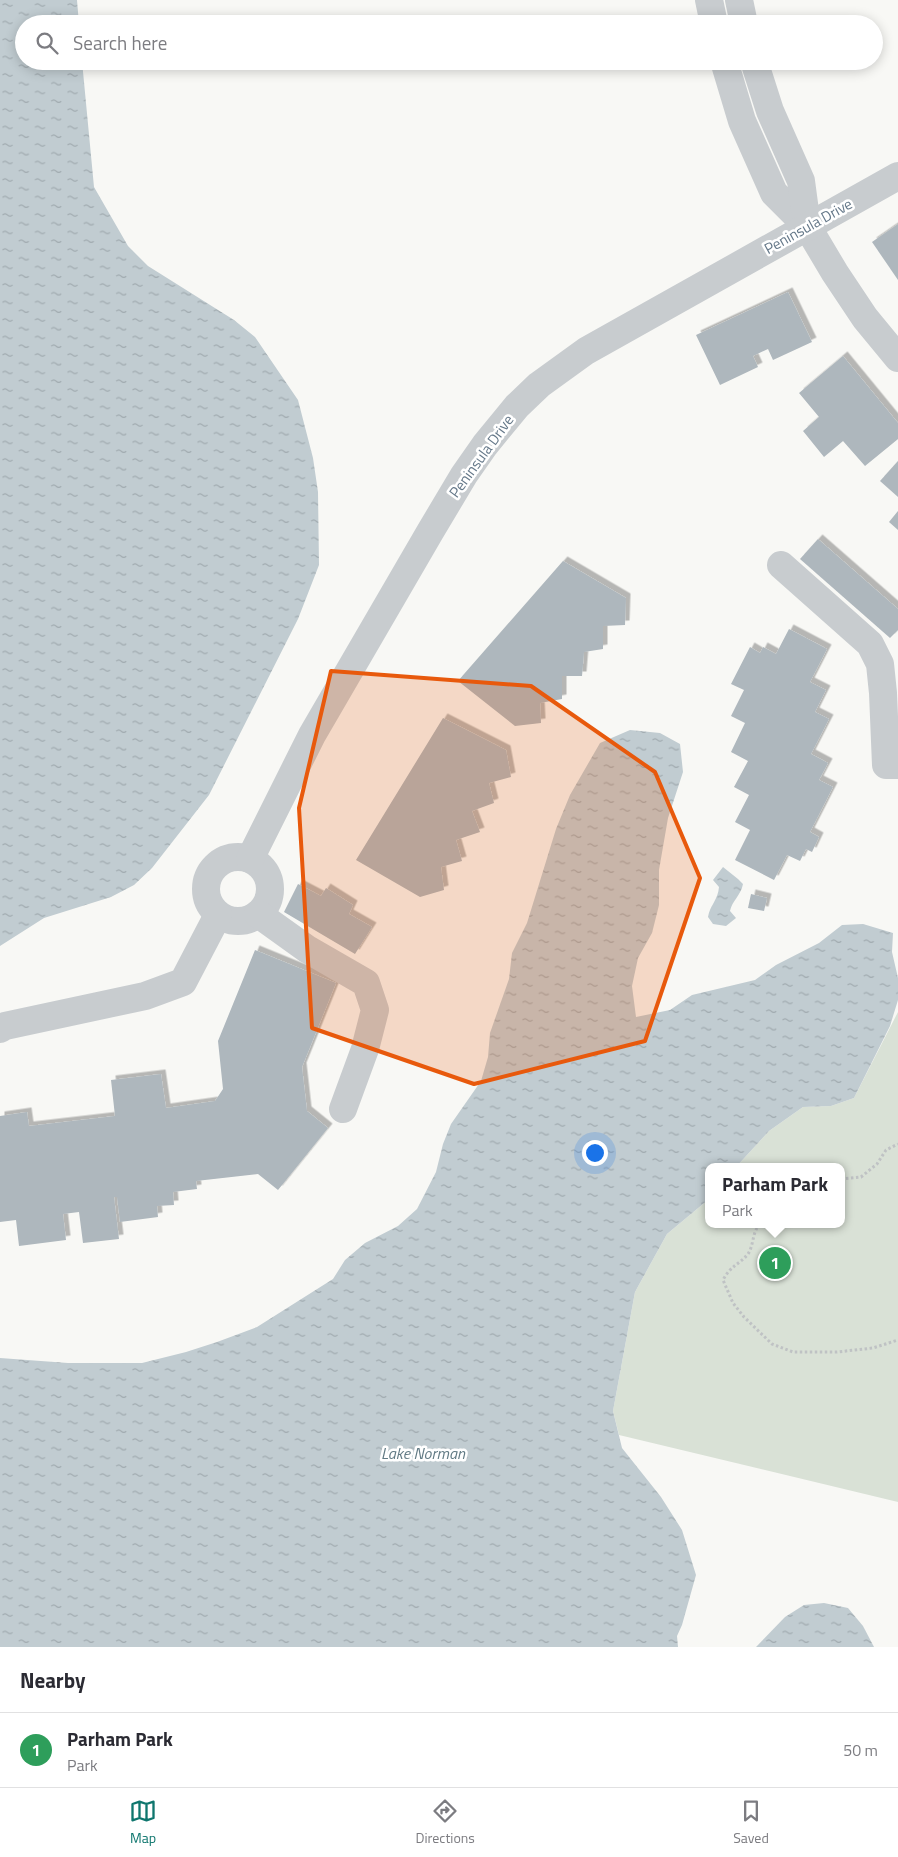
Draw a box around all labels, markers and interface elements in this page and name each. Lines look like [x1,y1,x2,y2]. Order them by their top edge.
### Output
search box [15,15,883,70]
text: Search here [73,28,167,57]
icon: search [33,29,61,57]
street label: Peninsula Drive [760,192,856,260]
street label: Peninsula Drive [443,410,519,502]
your location [582,1140,608,1166]
popup [705,1163,845,1228]
text: Parham Park [722,1169,828,1198]
text: Park [722,1198,753,1222]
pin: 1 [759,1244,791,1282]
water label: Lake Norman [381,1441,466,1465]
text: Nearby [20,1664,85,1696]
text: Parham Park [67,1724,173,1753]
text: 1 [32,1738,40,1762]
text: 50 m [843,1738,878,1762]
text: Park [67,1753,98,1777]
tab: Map [129,1797,157,1848]
tab: Directions [415,1797,475,1848]
tab: Saved [733,1797,769,1848]

